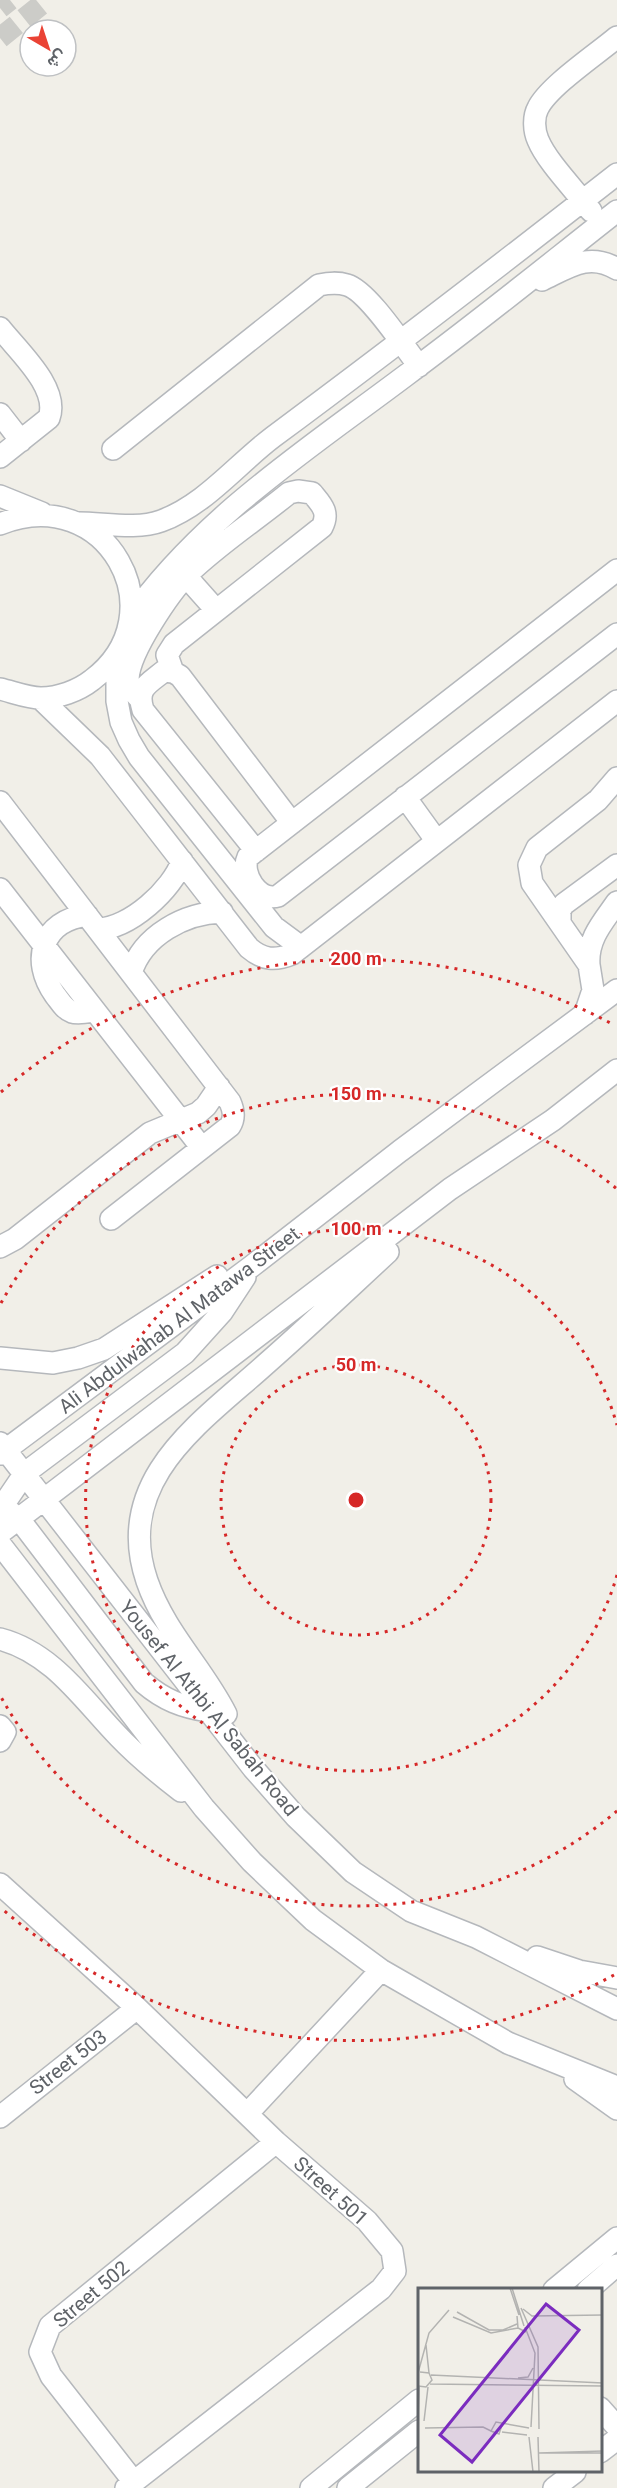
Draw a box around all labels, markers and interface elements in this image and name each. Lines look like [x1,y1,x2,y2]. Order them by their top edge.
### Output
north arrow [18,18,78,78]
text: ش [44,46,71,73]
text: 200 m [330,948,382,969]
text: 150 m [330,1083,382,1104]
text: 100 m [330,1218,382,1239]
street label: Ali Abdulwahab Al Matawa Street [54,1222,304,1418]
text: 50 m [336,1354,376,1375]
centre of rings [346,1490,366,1510]
street label: Yousef Al Athbi Al Sabah Road [115,1595,303,1821]
street label: Street 503 [25,2024,111,2100]
street label: Street 501 [289,2151,373,2231]
street label: Street 502 [48,2255,134,2333]
inset map [418,2288,602,2473]

